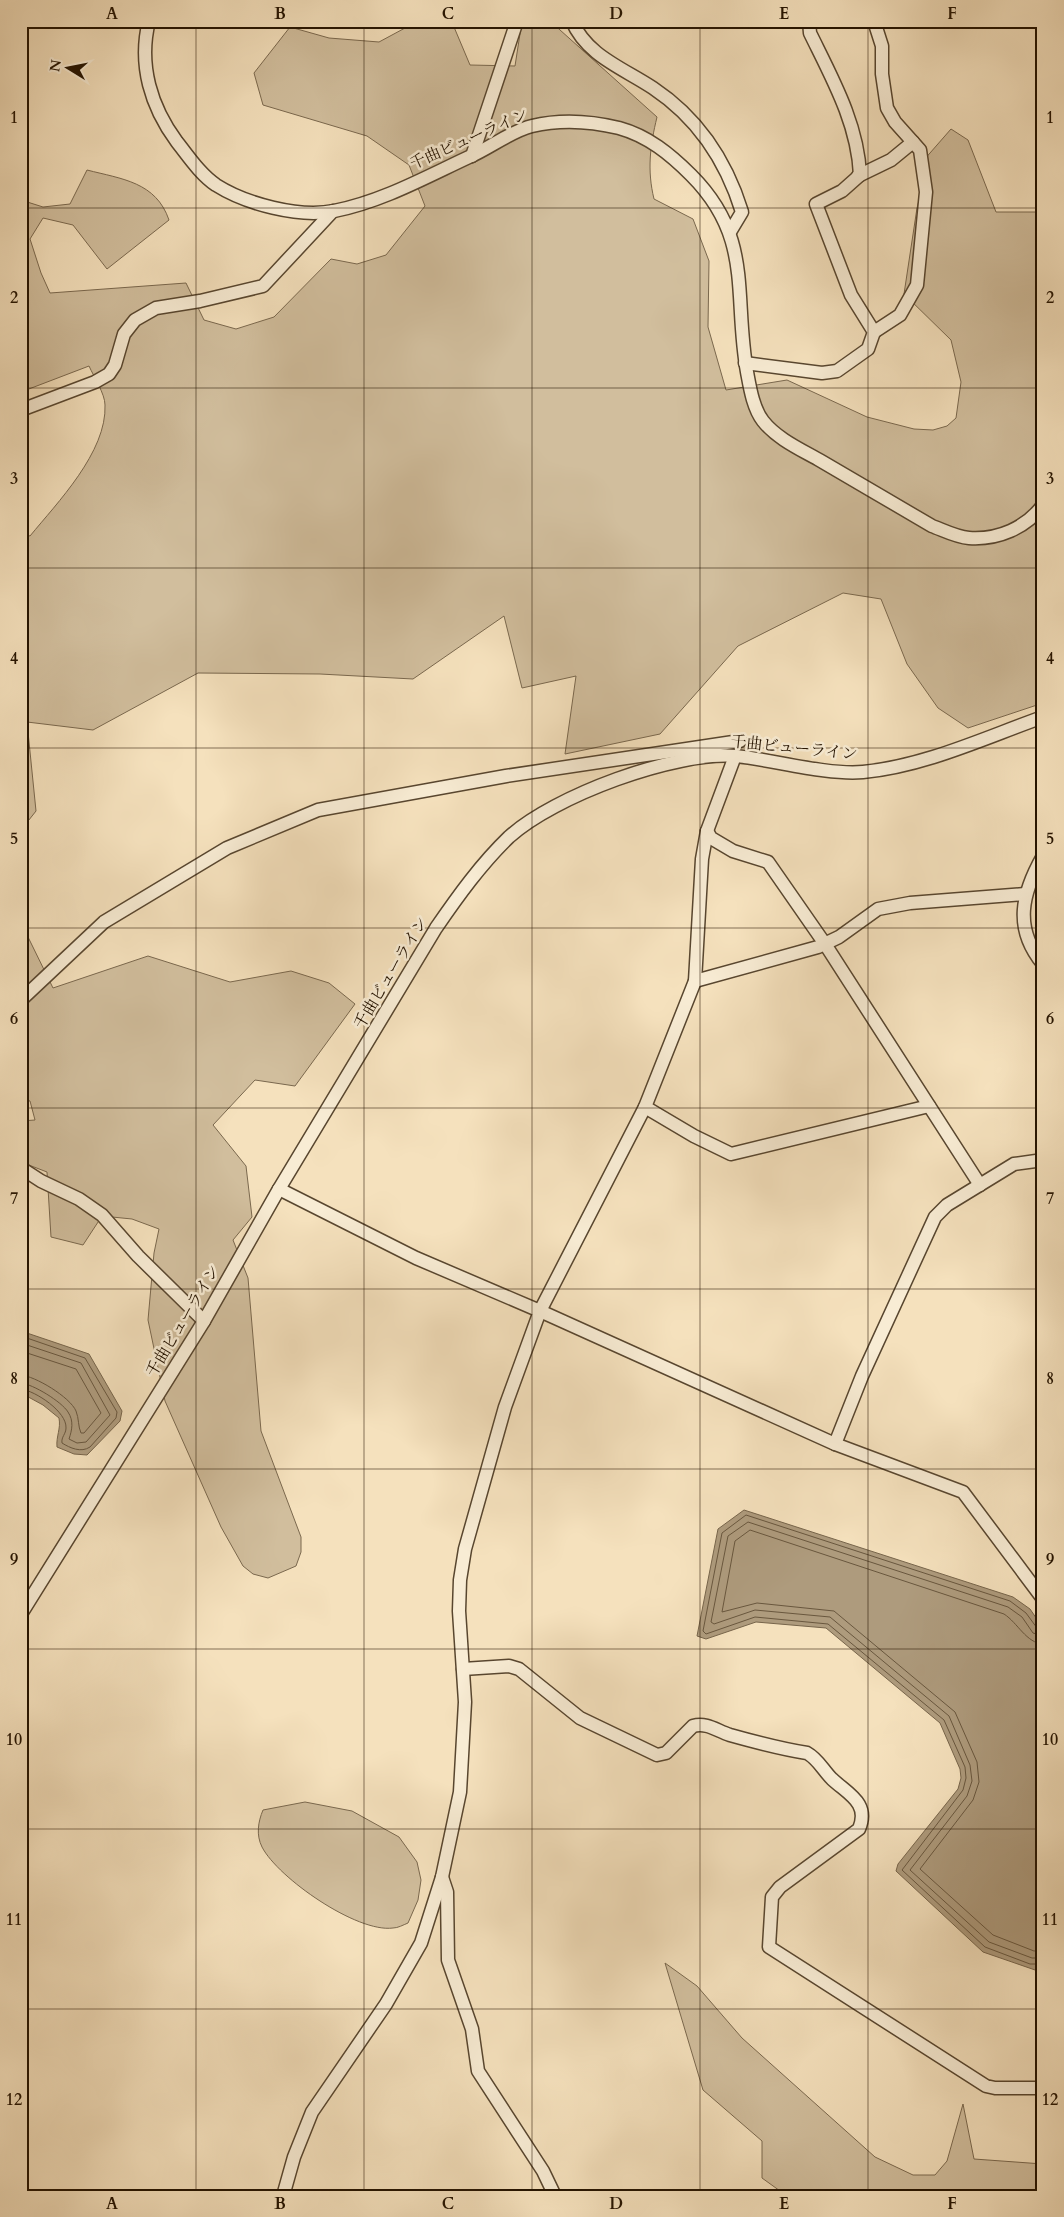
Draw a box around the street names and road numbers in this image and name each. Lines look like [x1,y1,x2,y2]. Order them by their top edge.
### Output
street label: 千曲ビューライン [406,103,532,175]
street label: 千曲ビューライン [729,730,859,766]
street label: 千曲ビューライン [349,913,433,1033]
street label: 千曲ビューライン [141,1261,225,1381]

